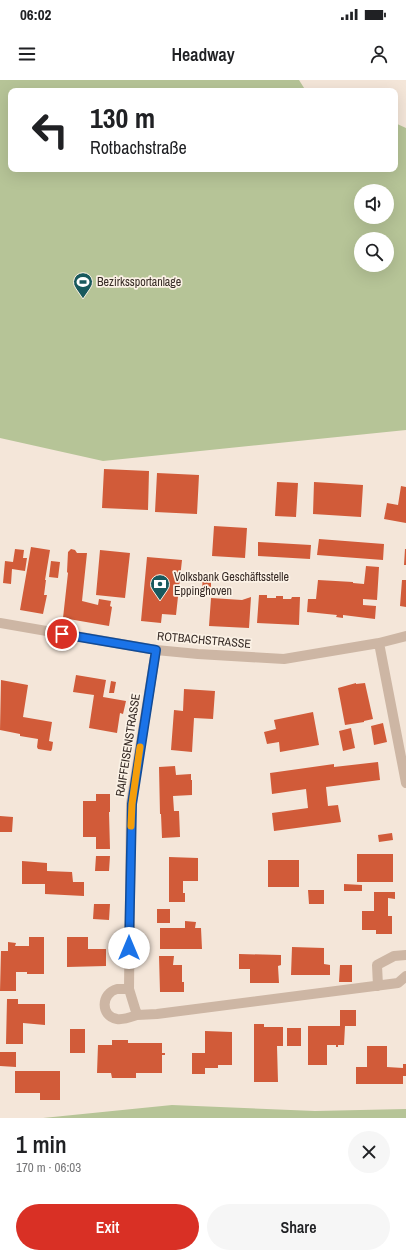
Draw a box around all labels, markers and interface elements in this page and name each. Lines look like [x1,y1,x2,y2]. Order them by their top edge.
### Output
text: 06:02 [20,4,51,25]
text: Headway [171,42,235,67]
icon: menu [16,43,38,65]
icon: person [368,43,390,65]
text: 130 m [90,99,155,137]
icon: left [24,104,76,156]
text: Rotbachstraße [90,135,187,160]
map controls [354,184,394,272]
button: sound [354,184,394,224]
button: search [354,232,394,272]
sports icon: Bezirkssportanlage [72,271,94,299]
place label: Bezirkssportanlage [97,274,181,290]
place label: Volksbank Geschäftsstelle Eppinghoven [174,569,289,599]
bank icon: Volksbank Geschäftsstelle Eppinghoven [149,573,171,601]
pin [45,617,79,651]
icon: arrive [51,623,73,645]
street label: ROTBACHSTRASSE [156,628,252,652]
street label: RAIFFEISENSTRASSE [112,692,144,798]
position arrow [108,927,150,969]
text: 1 min [16,1128,67,1160]
button: close [348,1131,390,1173]
text: 170 m · 06:03 [16,1159,81,1176]
button: Exit [16,1204,199,1250]
button: Share [207,1204,390,1250]

